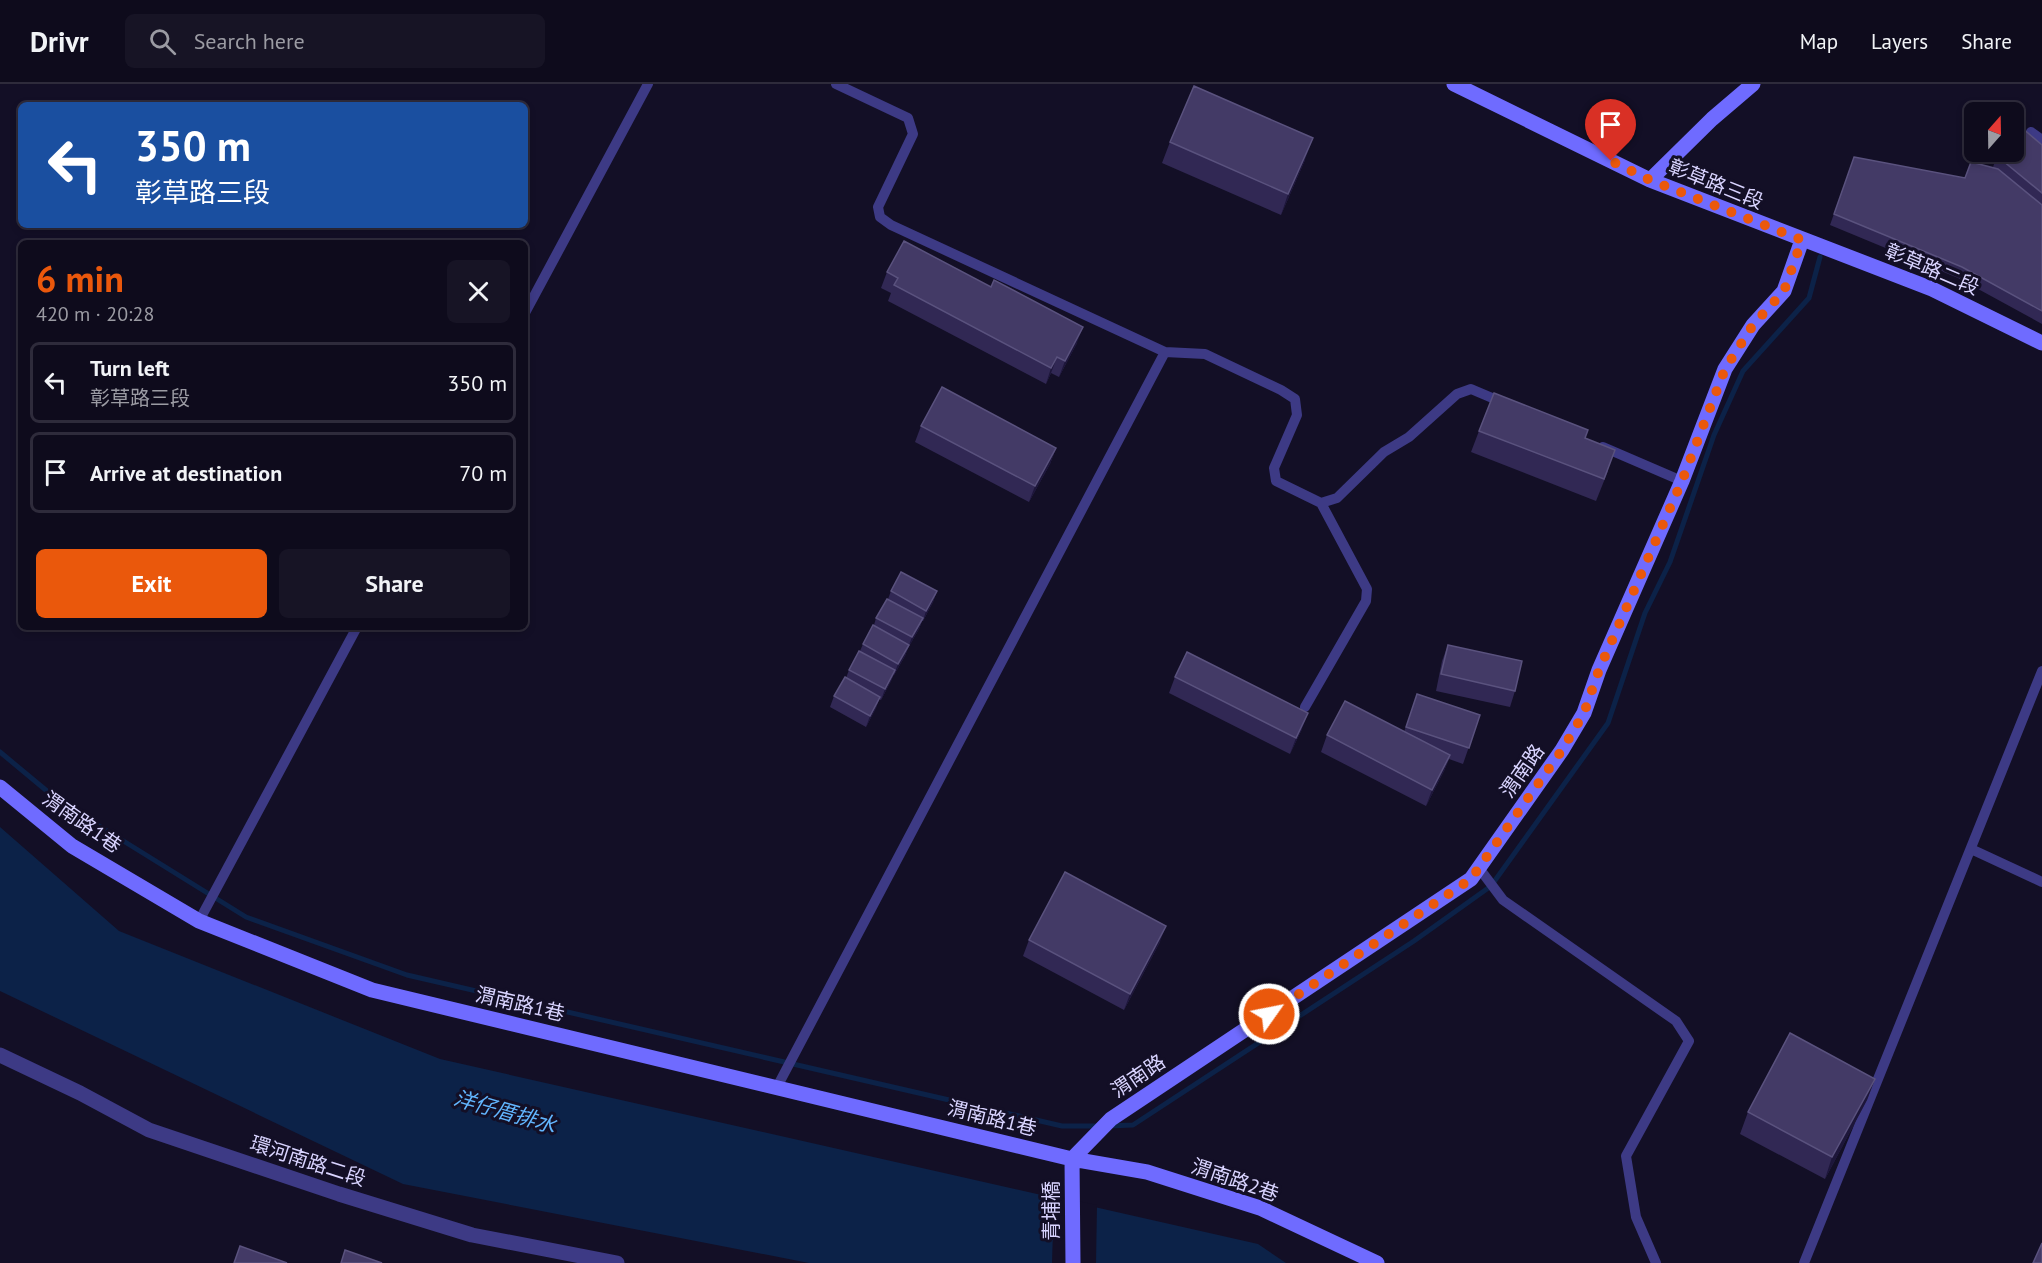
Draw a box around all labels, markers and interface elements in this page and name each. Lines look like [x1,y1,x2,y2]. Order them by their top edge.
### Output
search box [125,14,545,68]
text: Drivr [30,23,89,60]
icon: search [146,25,179,58]
text: Search here [194,27,305,55]
text: Map [1800,28,1838,55]
text: Layers [1871,28,1928,55]
text: Share [1961,28,2012,55]
pin [1585,99,1636,161]
north arrow [1964,102,2024,162]
map controls [1964,102,2024,162]
icon: arrive [1594,108,1627,141]
text: 350 m [135,118,251,173]
icon: left [36,126,114,204]
street label: 彰草路三段 [1665,153,1767,215]
text: 彰草路三段 [135,175,270,209]
street label: 彰草路二段 [1881,237,1983,301]
text: 6 min [36,255,124,302]
button: close [447,260,510,323]
text: 420 m · 20:28 [36,301,154,327]
text: Turn left [90,354,170,382]
icon: left [39,366,72,399]
text: 350 m [447,369,507,397]
text: 彰草路三段 [90,385,190,411]
icon: arrive [39,456,72,489]
text: Arrive at destination [90,459,282,487]
text: 70 m [459,459,507,487]
button: Exit [36,549,267,618]
button: Share [279,549,510,618]
street label: 渭南路 [1494,739,1550,803]
street label: 渭南路1巷 [37,785,127,859]
street label: 渭南路1巷 [473,981,567,1027]
position arrow [1237,982,1301,1046]
street label: 渭南路 [1106,1048,1170,1104]
water label: 洋仔厝排水 [451,1084,560,1139]
street label: 渭南路1巷 [945,1094,1039,1142]
street label: 環河南路二段 [247,1130,369,1192]
street label: 渭南路2巷 [1188,1153,1282,1207]
street label: 青埔橋 [1038,1181,1064,1241]

